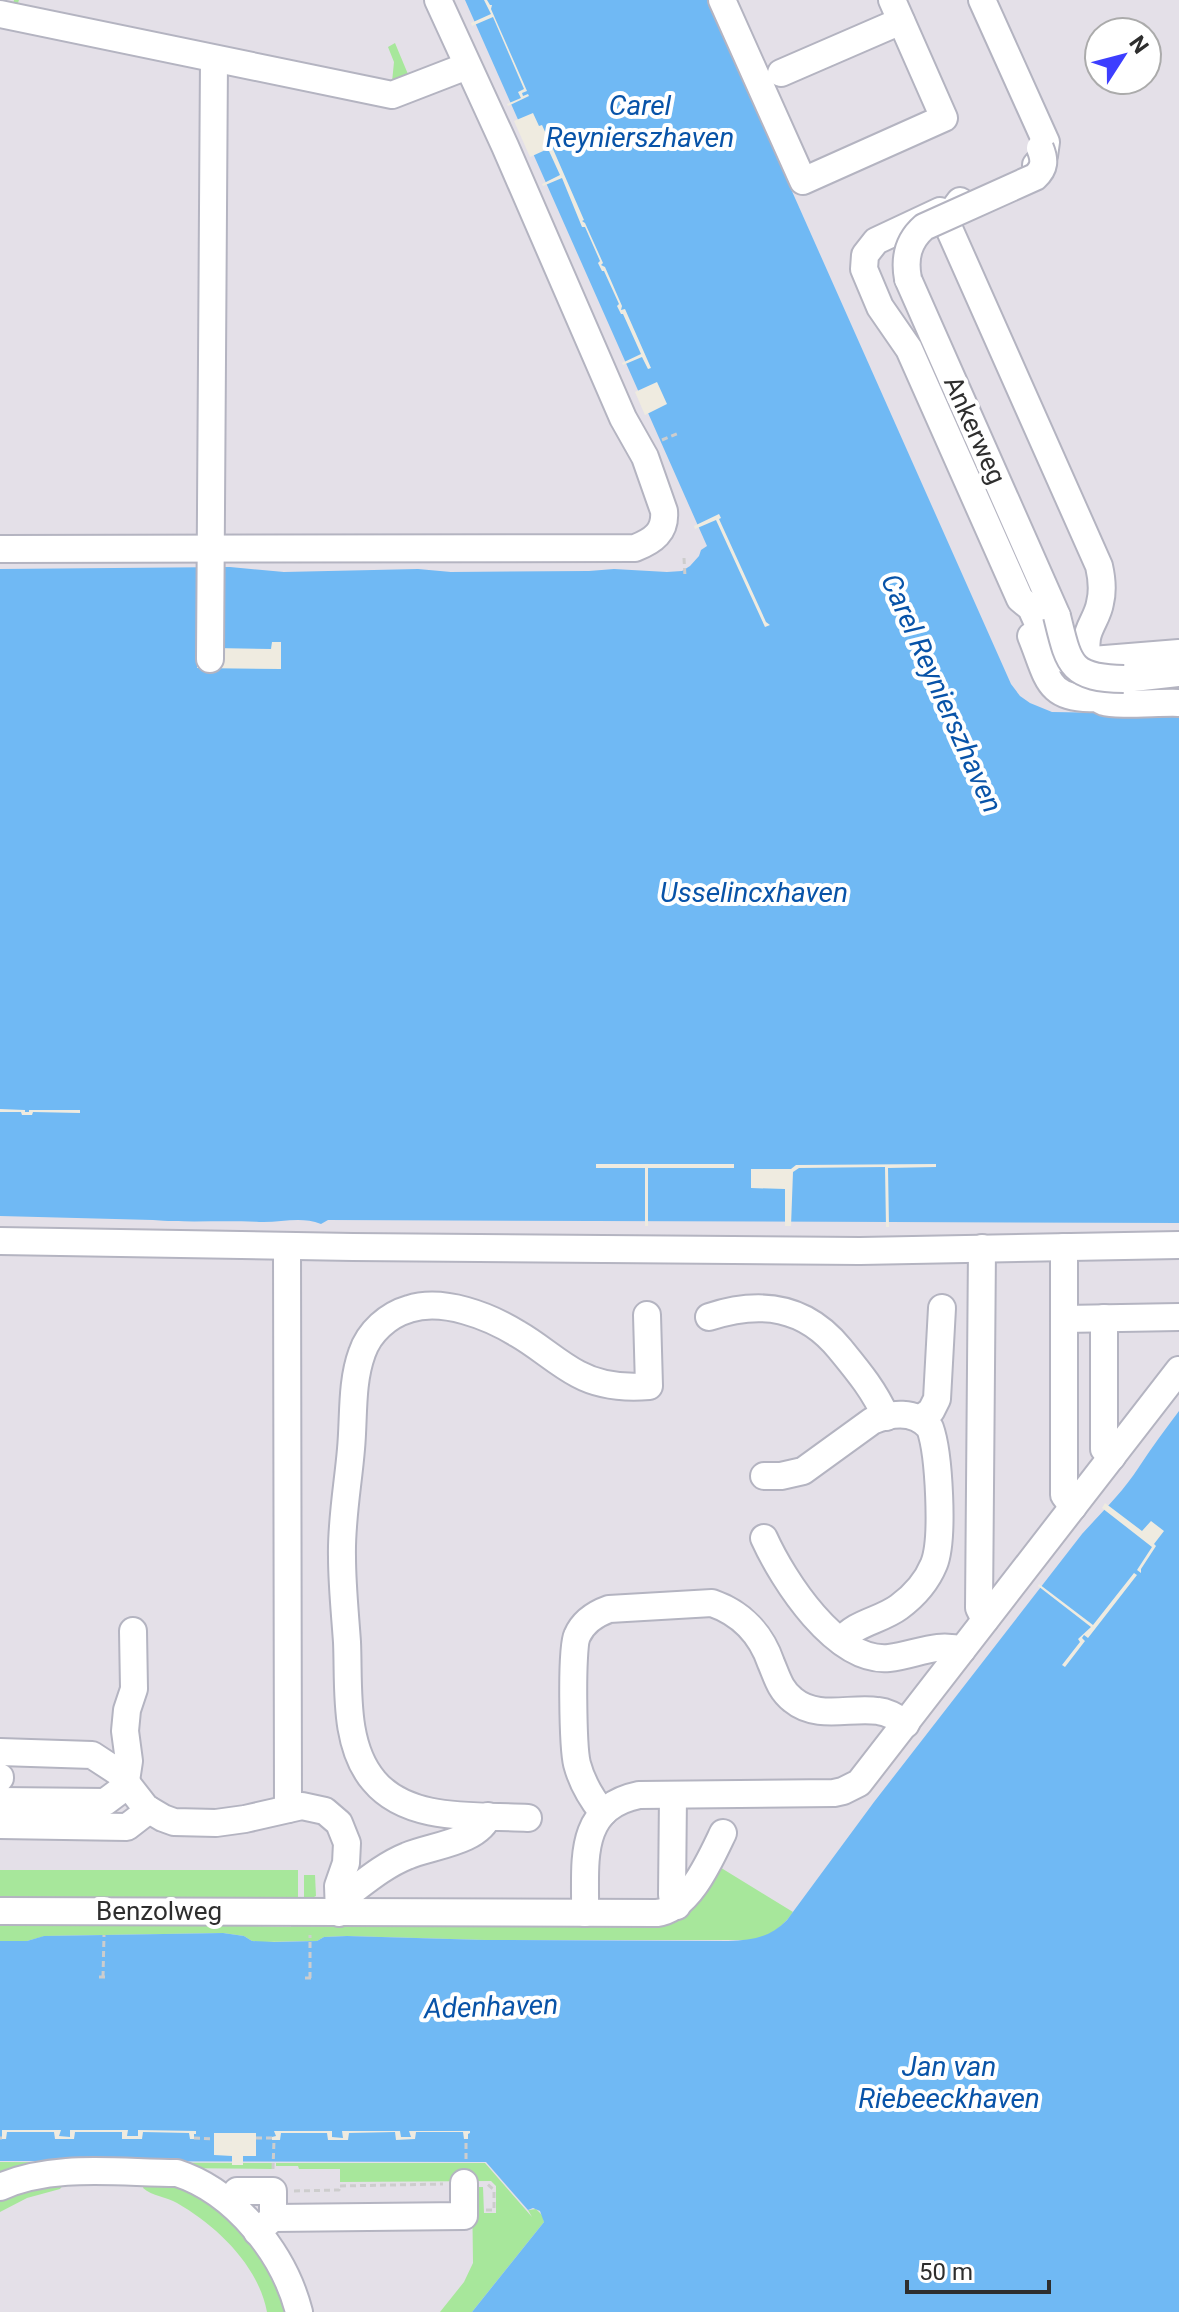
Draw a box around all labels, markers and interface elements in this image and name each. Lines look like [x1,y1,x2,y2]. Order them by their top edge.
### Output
north arrow [1083,16,1163,96]
text: N [1124,31,1153,58]
water label: Carel Reynierszhaven [546,89,734,154]
street label: Ankerweg [938,371,1012,489]
water label: Carel Reynierszhaven [874,569,1009,818]
water label: Usselincxhaven [660,876,848,909]
street label: Benzolweg [96,1896,222,1926]
water label: Adenhaven [421,1988,559,2025]
water label: Jan van Riebeeckhaven [858,2050,1040,2115]
scale bar [907,2244,1049,2294]
text: 50 m [919,2258,973,2286]

